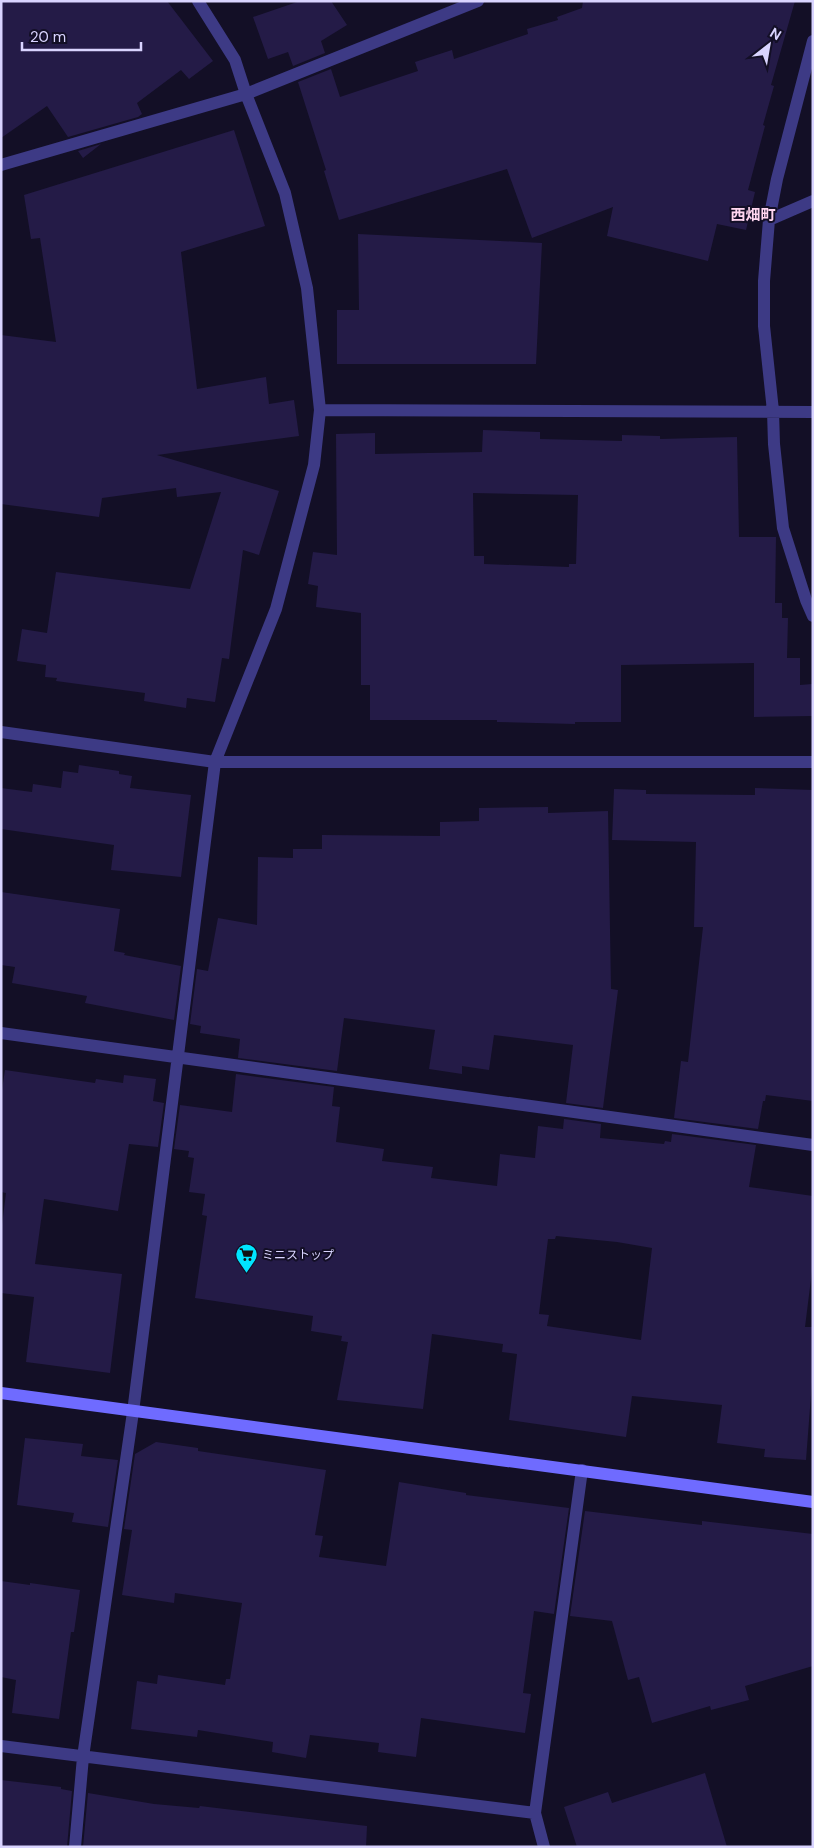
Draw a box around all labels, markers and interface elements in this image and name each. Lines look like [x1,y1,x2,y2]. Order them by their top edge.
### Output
scale bar [22,20,141,52]
north arrow [744,20,794,70]
text: N [767,24,785,44]
text: 20 m [30,27,66,47]
district label: 西畑町 [730,205,776,225]
supermarket icon: ミニストップ [234,1243,258,1274]
place label: ミニストップ [262,1247,334,1263]

